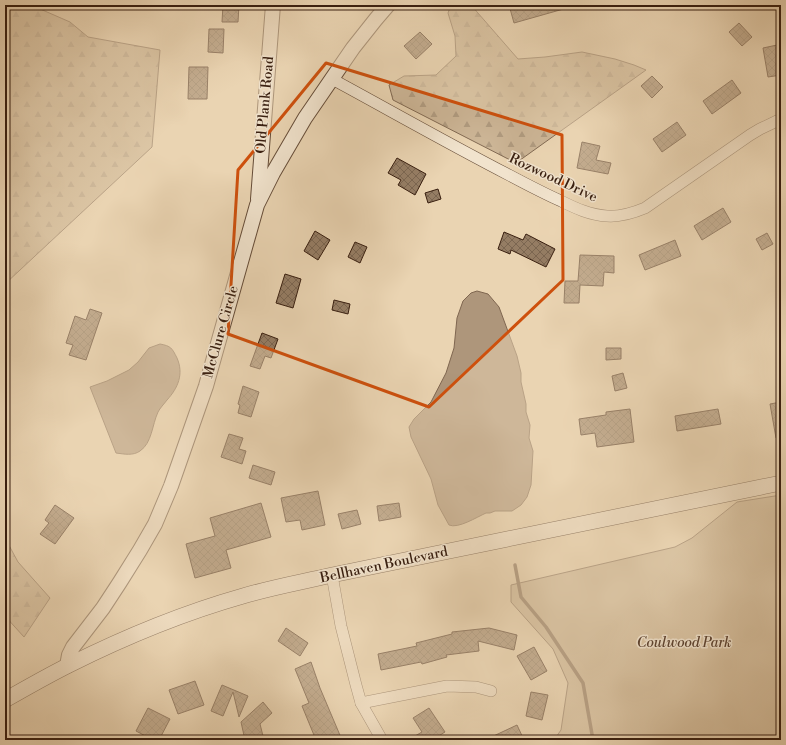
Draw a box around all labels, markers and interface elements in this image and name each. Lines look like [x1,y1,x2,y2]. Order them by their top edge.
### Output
street label: Old Plank Road [252,55,278,154]
street label: Rozwood Drive [506,150,600,206]
street label: McClure Circle [199,284,243,380]
street label: Bellhaven Boulevard [317,543,450,588]
park label: Coulwood Park [637,634,731,652]

